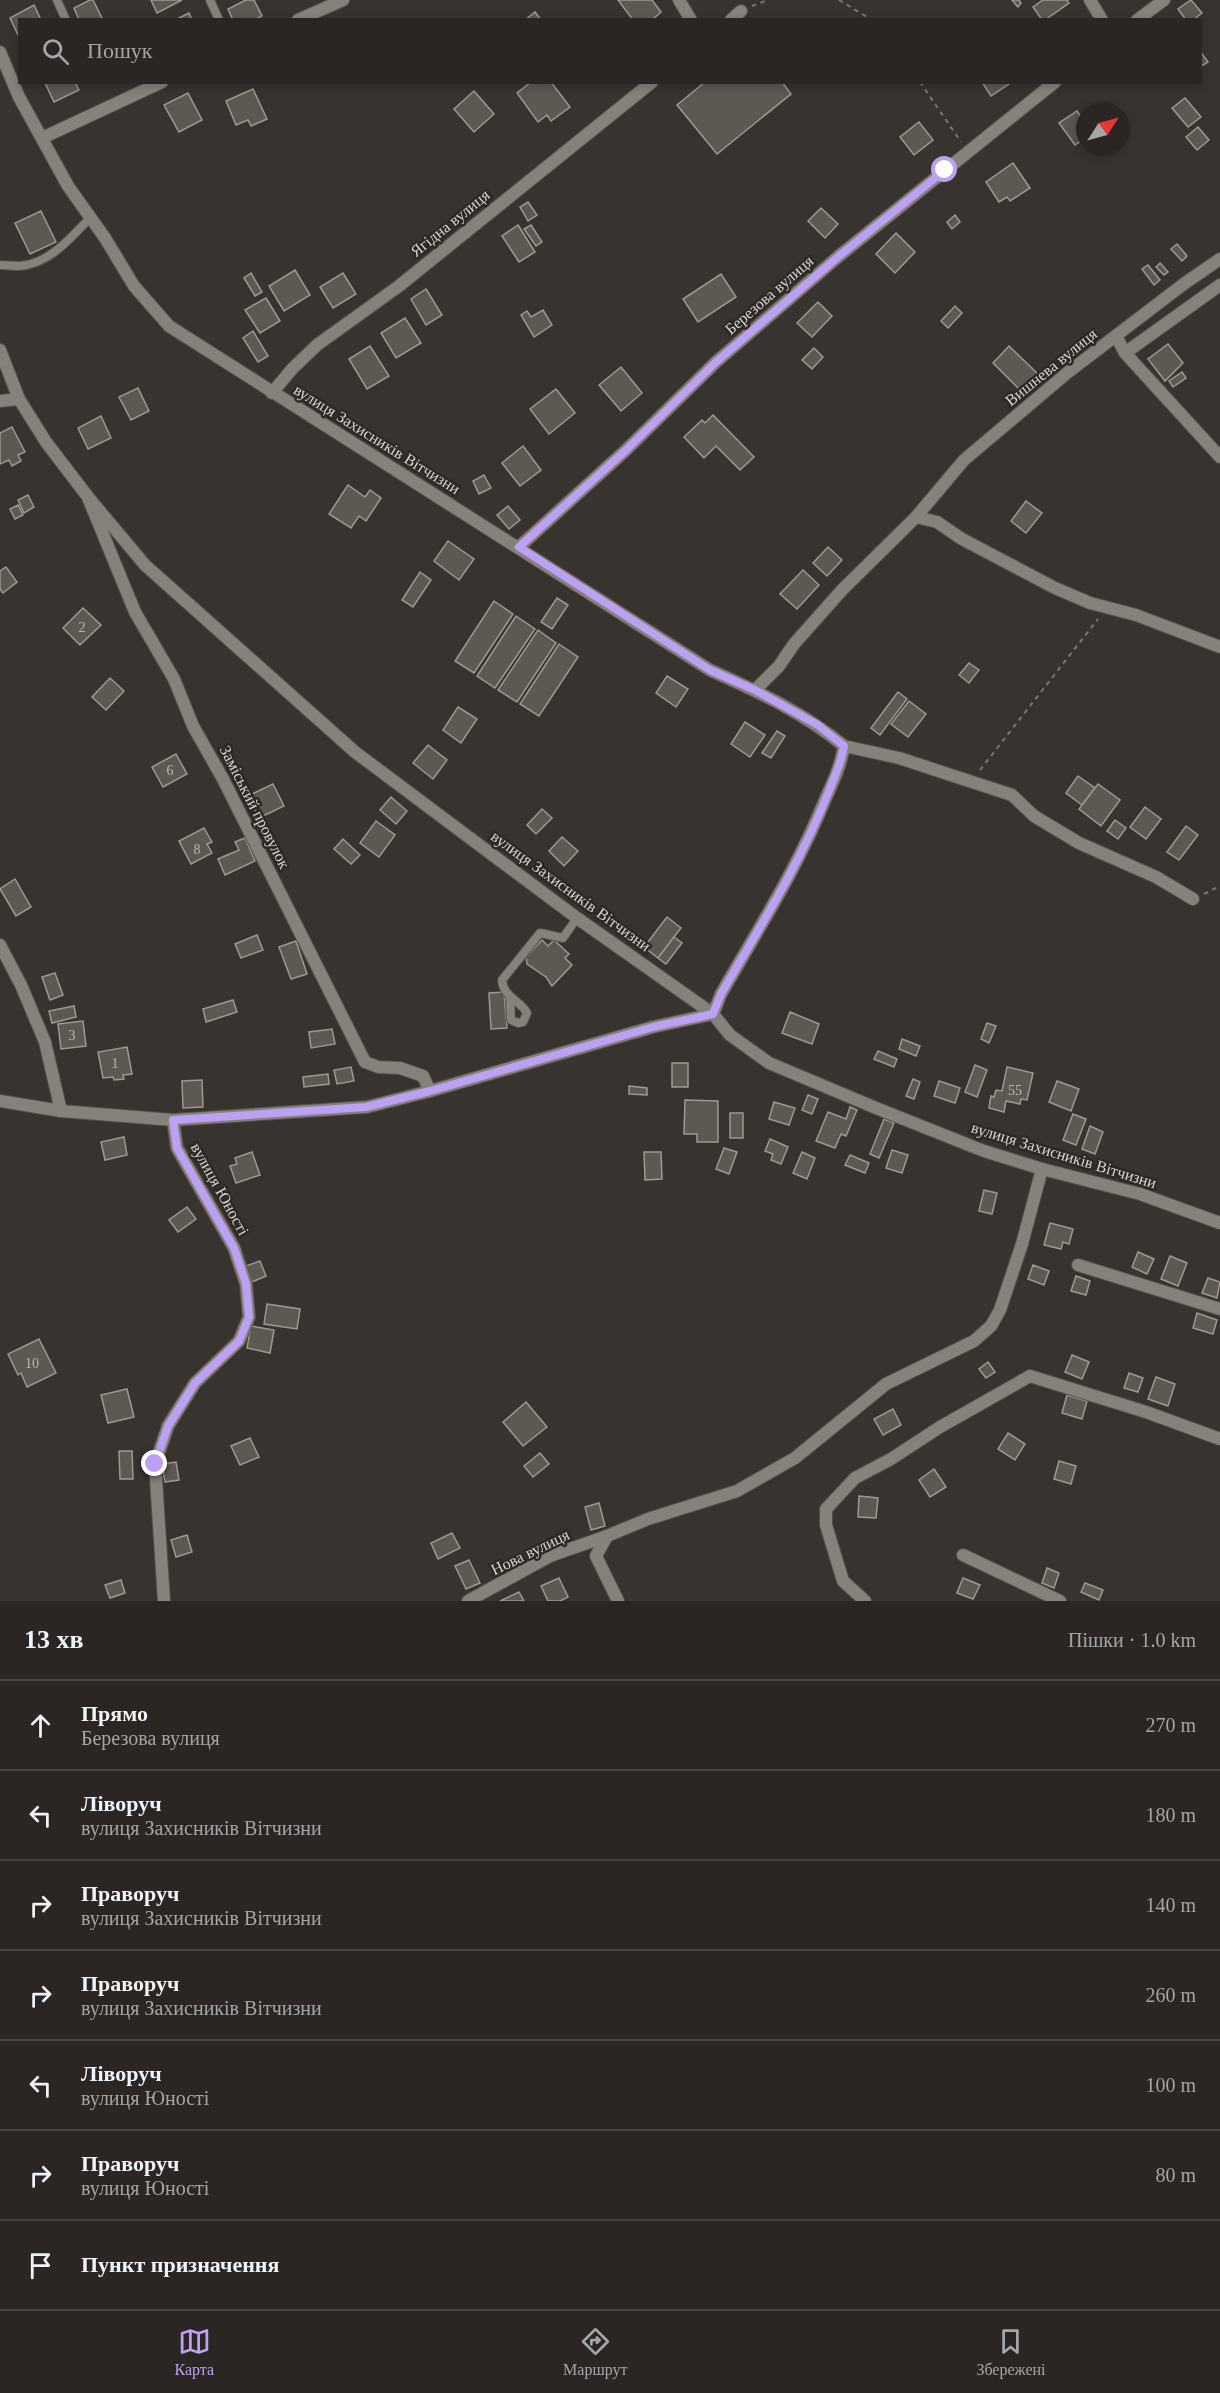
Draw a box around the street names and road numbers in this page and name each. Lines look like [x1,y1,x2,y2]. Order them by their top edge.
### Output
street label: Ягідна вулиця [407,186,494,261]
street label: Березова вулиця [722,252,818,339]
street label: Вишнева вулиця [1002,325,1101,410]
street label: вулиця Захисників Вітчизни [290,381,464,498]
street label: Заміський провулок [216,743,293,872]
street label: вулиця Захисників Вітчизни [487,828,654,956]
street label: вулиця Захисників Вітчизни [969,1119,1159,1192]
street label: вулиця Юності [187,1140,253,1239]
street label: Нова вулиця [488,1526,573,1579]

